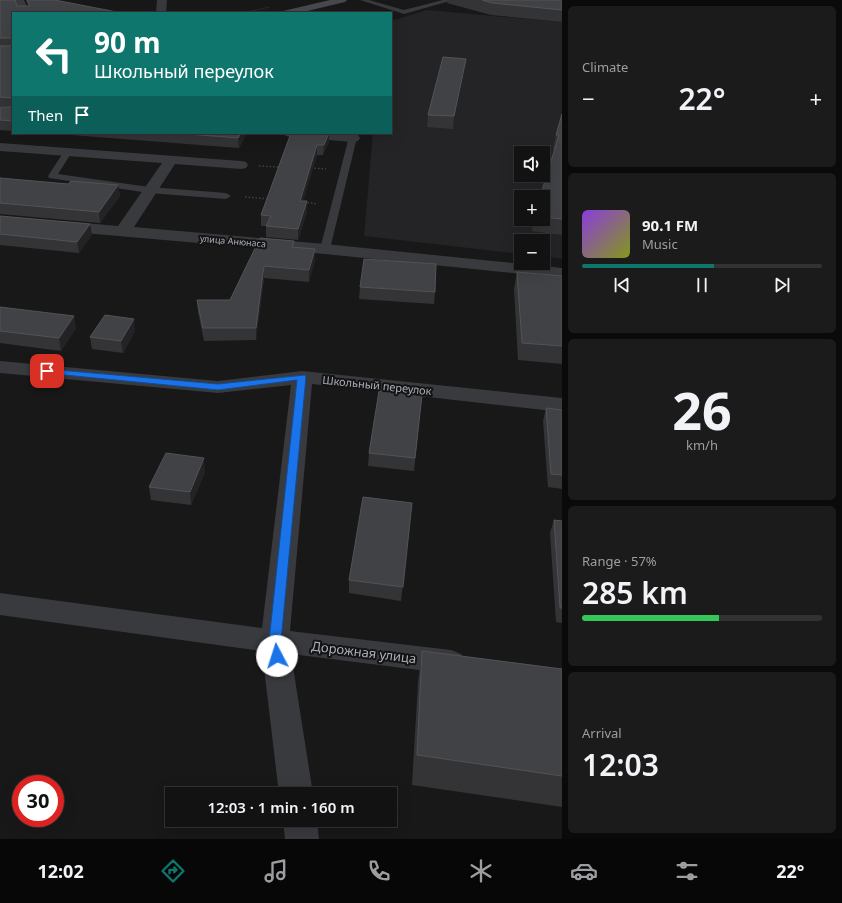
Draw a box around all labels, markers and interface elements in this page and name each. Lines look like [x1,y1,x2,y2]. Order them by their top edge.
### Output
text: 90 m [94,23,161,61]
icon: left [28,28,80,80]
text: Climate [582,58,628,76]
text: Школьный переулок [94,59,274,83]
text: 22° [678,78,726,119]
text: − [582,83,595,113]
text: + [809,83,822,113]
icon: arrive [71,104,93,126]
text: Then [28,105,63,125]
map controls [514,146,550,270]
button: sound [514,146,550,182]
button: + [514,190,550,226]
text: 90.1 FM [642,215,698,235]
street label: улица Анюнаса [199,232,267,250]
button: − [514,234,550,270]
text: Music [642,235,678,253]
icon: previous [611,274,633,296]
icon: pause [691,274,713,296]
icon: next [771,274,793,296]
pin [30,354,64,388]
icon: arrive [36,360,58,382]
street label: Школьный переулок [322,372,433,398]
text: 26 [672,374,732,445]
text: km/h [686,436,718,454]
text: Range · 57% [582,552,657,570]
text: 285 km [582,572,688,613]
position arrow [256,635,298,677]
street label: Дорожная улица [311,637,417,667]
text: Arrival [582,724,622,742]
text: 12:03 [582,744,659,785]
speed limit sign: 30 [12,775,64,827]
text: 12:03 · 1 min · 160 m [207,797,355,817]
icon: directions [159,857,187,885]
icon: music [262,857,290,885]
icon: phone [365,857,393,885]
icon: climate [467,857,495,885]
icon: car [570,857,598,885]
icon: filters [673,857,701,885]
text: 12:02 [37,859,84,883]
text: 22° [776,859,805,883]

